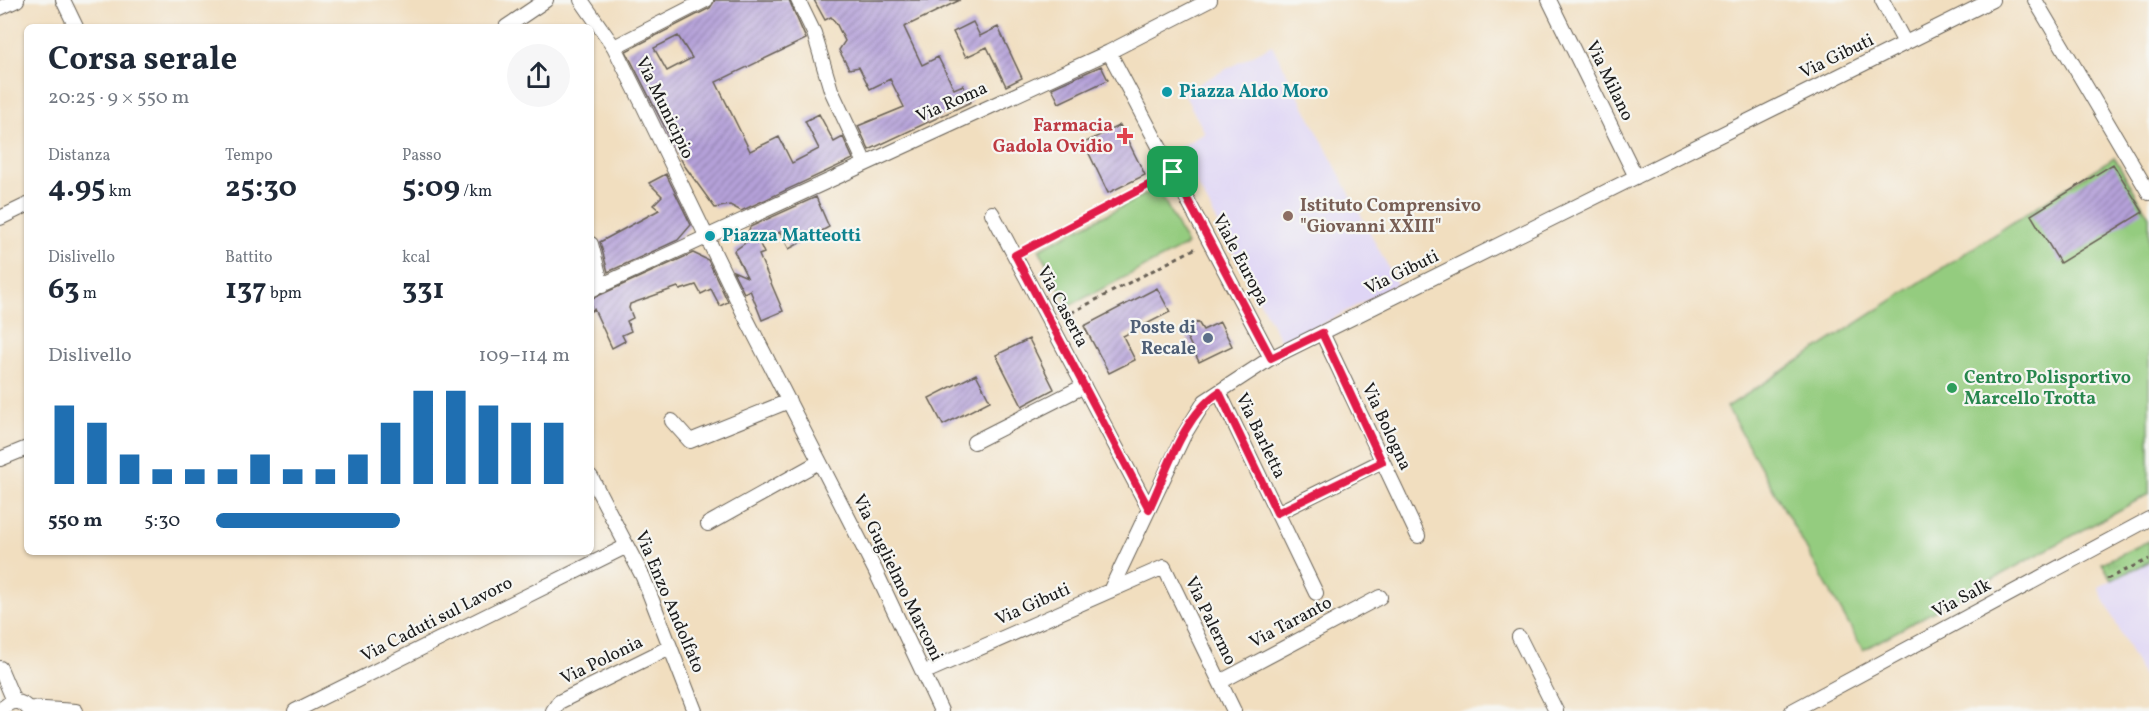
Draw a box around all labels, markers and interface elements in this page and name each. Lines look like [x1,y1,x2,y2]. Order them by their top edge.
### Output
street label: Via Gibuti [1796,28,1878,86]
street label: Via Milano [1579,37,1639,125]
text: Corsa serale [48,38,237,84]
button: share [507,44,570,107]
street label: Via Municipio [628,53,700,163]
street label: Via Roma [912,76,992,130]
place label: Piazza Aldo Moro [1179,80,1328,105]
text: 20:25 · 9 × 550 m [48,84,190,112]
marker: Piazza Aldo Moro [1160,85,1174,99]
place label: Farmacia Gadola Ovidio [993,114,1113,160]
marker: Farmacia Gadola Ovidio [1118,129,1132,143]
text: Distanza [48,145,110,167]
text: Tempo [225,145,273,167]
text: Passo [402,145,441,167]
pin [1147,146,1198,197]
icon: arrive [1156,155,1189,188]
text: 4.95 [48,167,106,209]
text: 25:30 [225,167,297,209]
text: 5:09 [402,167,460,209]
text: km [106,181,132,203]
text: /km [460,181,492,203]
place label: Istituto Comprensivo "Giovanni XXIII" [1300,194,1481,240]
marker: Istituto Comprensivo "Giovanni XXIII" [1281,209,1295,223]
street label: Viale Europa [1205,210,1275,310]
place label: Piazza Matteotti [722,224,861,249]
marker: Piazza Matteotti [703,229,717,243]
street label: Via Gibuti [1361,244,1443,302]
text: Dislivello [48,247,115,269]
text: Battito [225,247,273,269]
text: kcal [402,247,430,269]
street label: Via Caserta [1030,262,1094,352]
text: 63 [48,269,80,311]
text: 137 [225,269,267,311]
text: 331 [402,269,445,311]
text: m [80,283,97,305]
text: bpm [267,283,302,305]
place label: Poste di Recale [1130,316,1196,362]
marker: Poste di Recale [1201,331,1215,345]
text: Dislivello [48,342,132,370]
text: 109–114 m [479,342,570,370]
place label: Centro Polisportivo Marcello Trotta [1964,366,2131,412]
street label: Via Bologna [1355,379,1417,475]
marker: Centro Polisportivo Marcello Trotta [1945,381,1959,395]
street label: Via Barletta [1228,389,1292,483]
street label: Via Guglielmo Marconi [846,490,948,666]
text: 550 m [48,507,103,535]
text: 5:30 [144,507,180,535]
street label: Via Enzo Andolfato [628,527,710,677]
street label: Via Caduti sul Lavoro [357,571,517,669]
street label: Via Palermo [1178,572,1242,670]
street label: Via Salk [1928,573,1996,625]
street label: Via Gibuti [991,577,1075,633]
street label: Via Taranto [1245,591,1337,655]
street label: Via Polonia [557,630,648,692]

